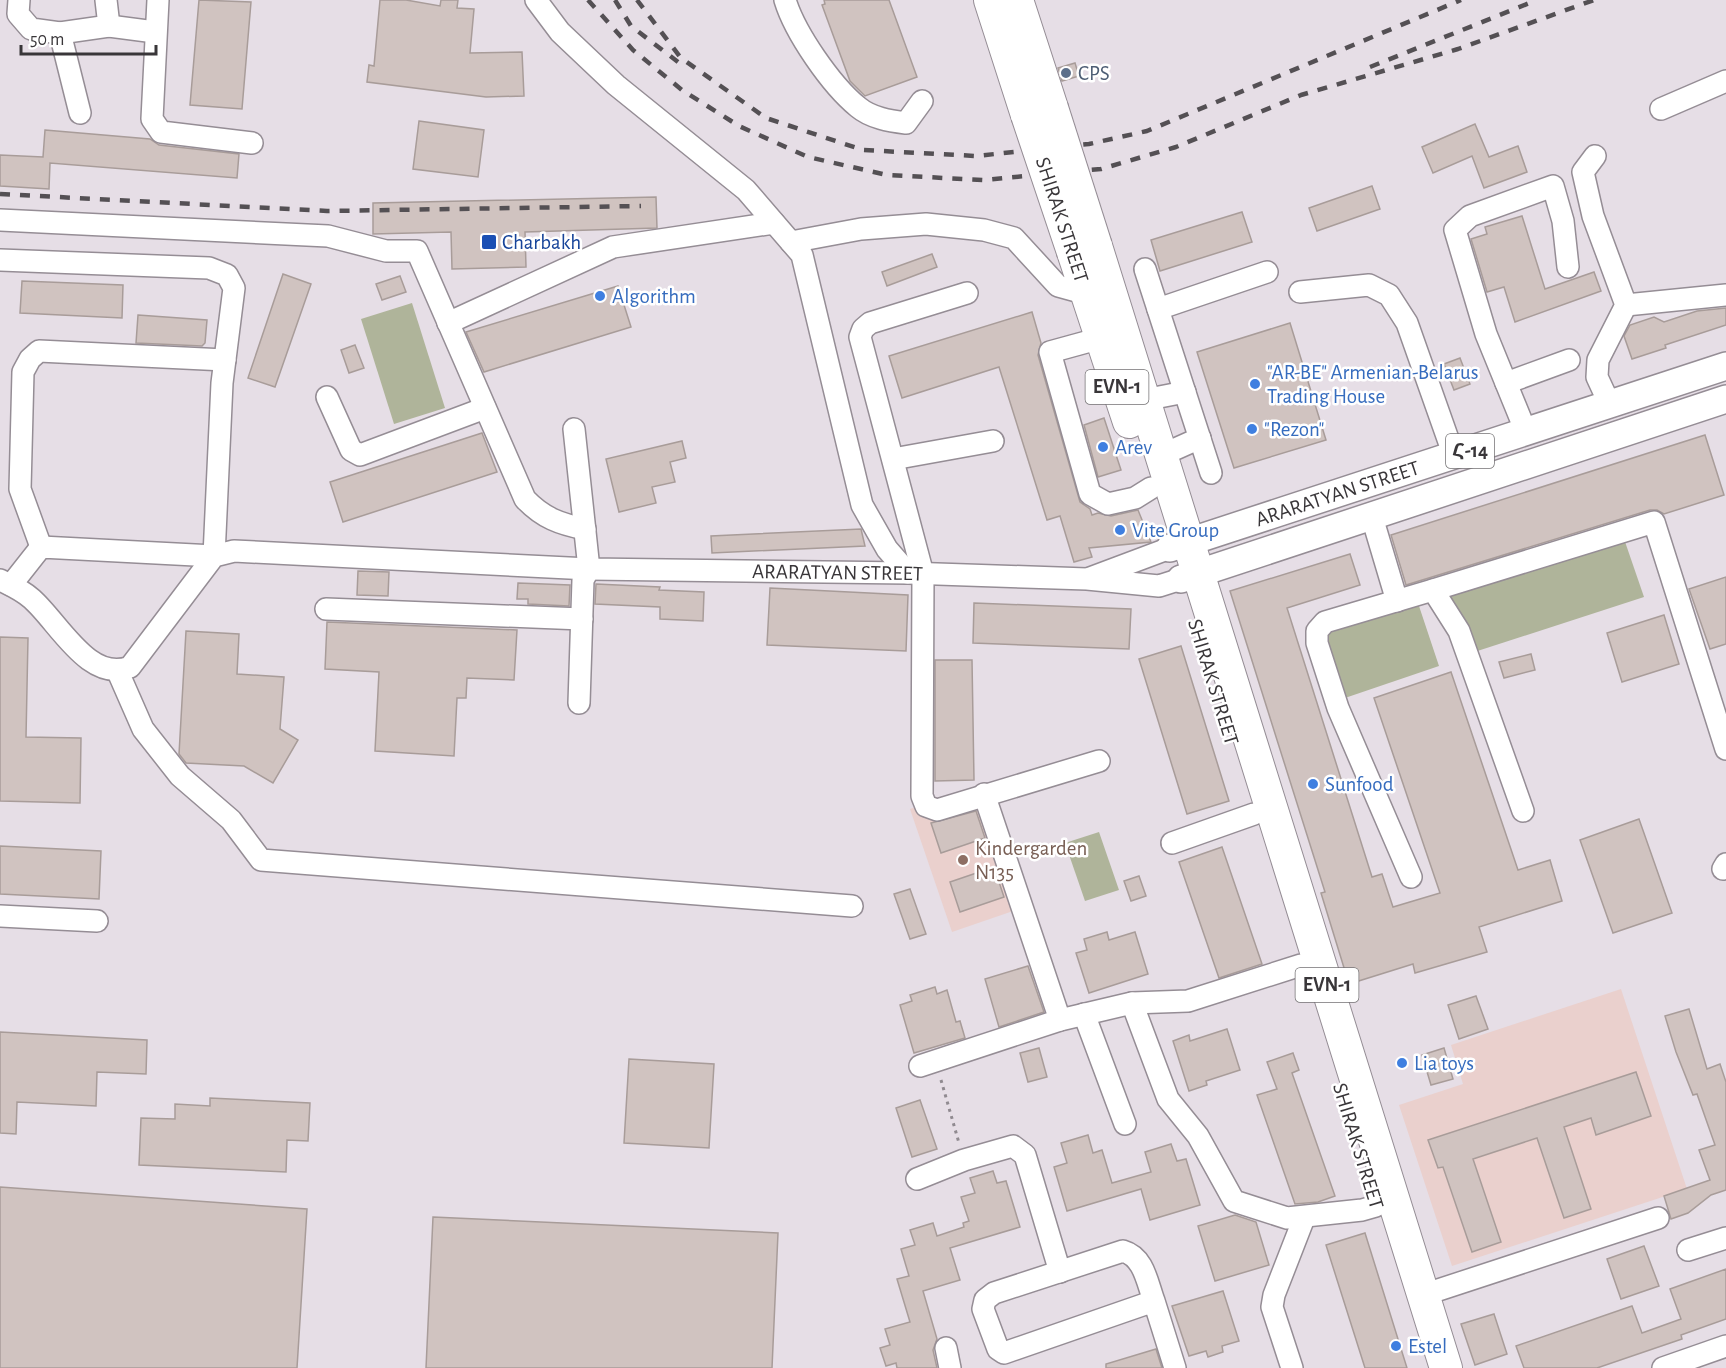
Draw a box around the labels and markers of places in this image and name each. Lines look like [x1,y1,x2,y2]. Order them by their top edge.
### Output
place label: CPS [1078,63,1110,84]
marker: CPS [1059,66,1073,80]
place label: Charbakh [502,232,581,253]
marker: Charbakh [480,233,498,251]
place label: Algorithm [612,286,696,307]
marker: Algorithm [593,289,607,303]
place label: "AR-BE" Armenian-Belarus Trading House [1267,362,1478,407]
marker: "AR-BE" Armenian-Belarus Trading House [1248,377,1262,391]
place label: "Rezon" [1264,419,1324,440]
marker: "Rezon" [1245,422,1259,436]
place label: Arev [1115,437,1152,458]
marker: Arev [1096,440,1110,454]
place label: Vite Group [1132,520,1219,541]
marker: Vite Group [1113,523,1127,537]
place label: Sunfood [1325,774,1394,795]
marker: Sunfood [1306,777,1320,791]
place label: Kindergarden N135 [975,838,1087,883]
marker: Kindergarden N135 [956,853,970,867]
place label: Lia toys [1414,1053,1474,1074]
marker: Lia toys [1395,1056,1409,1070]
place label: Estel [1408,1336,1447,1357]
marker: Estel [1389,1339,1403,1353]

